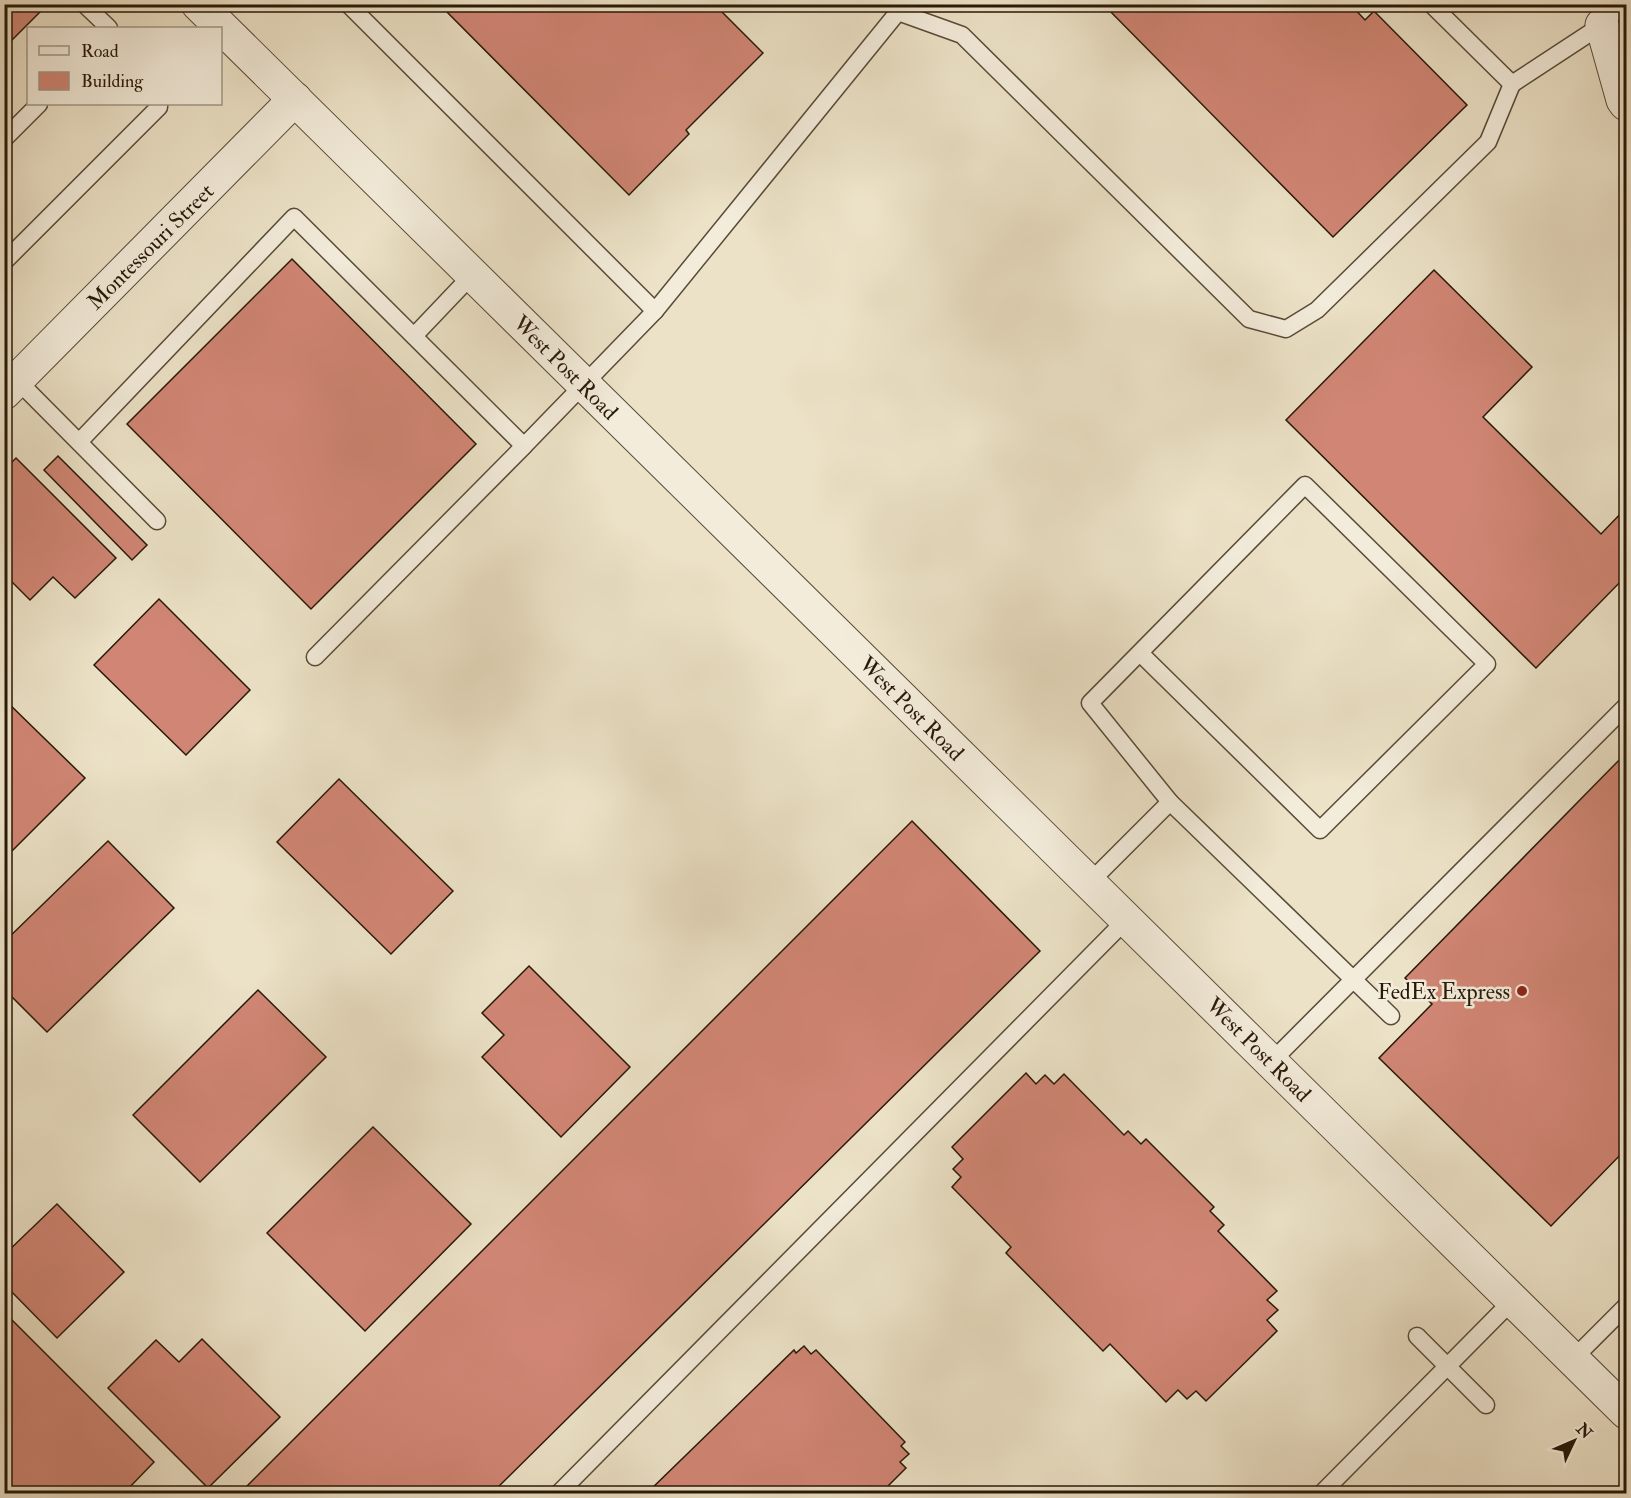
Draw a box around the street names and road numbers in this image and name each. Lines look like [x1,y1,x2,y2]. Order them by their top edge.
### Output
street label: Montessouri Street [81,177,220,316]
street label: West Post Road [506,309,624,426]
street label: West Post Road [852,650,970,767]
street label: West Post Road [1199,991,1317,1108]

